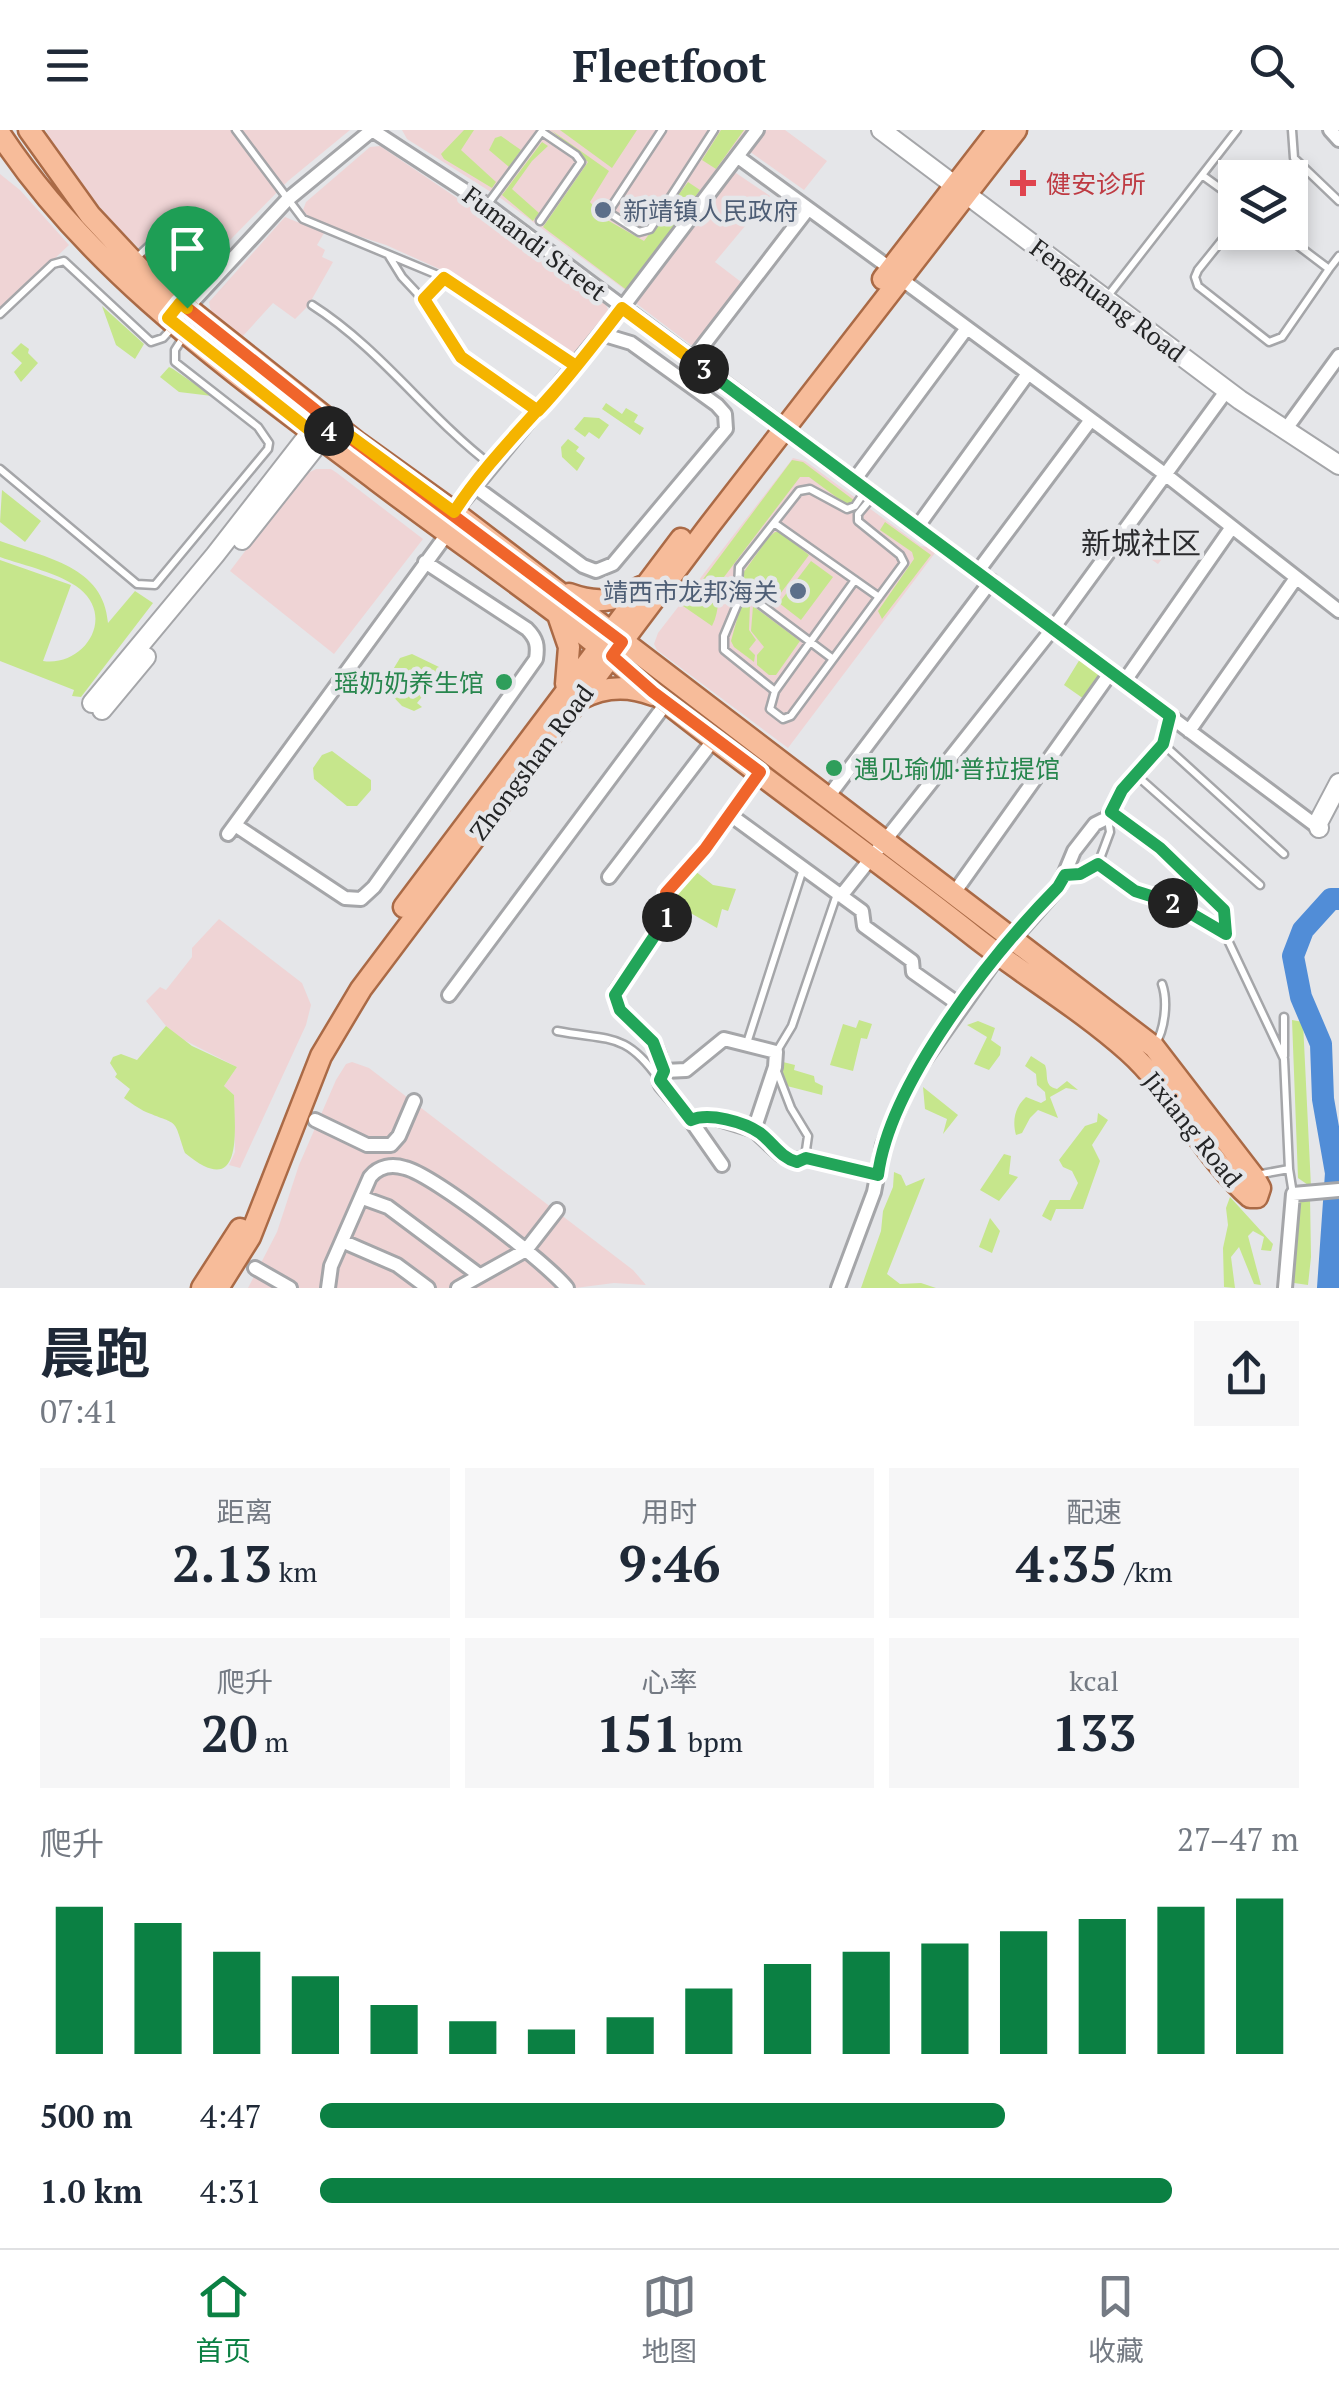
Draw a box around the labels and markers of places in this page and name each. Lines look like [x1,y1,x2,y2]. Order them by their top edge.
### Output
place label: 健安诊所 [1046,167,1146,200]
marker: 健安诊所 [1010,170,1036,196]
place label: 新靖镇人民政府 [623,194,798,227]
marker: 新靖镇人民政府 [592,199,614,221]
pin [145,206,230,309]
pin: 3 [679,344,729,394]
pin: 4 [304,406,354,456]
place label: 靖西市龙邦海关 [603,575,778,608]
marker: 靖西市龙邦海关 [787,580,809,602]
place label: 瑶奶奶养生馆 [334,666,484,699]
marker: 瑶奶奶养生馆 [493,671,515,693]
place label: 遇见瑜伽·普拉提馆 [854,752,1060,785]
marker: 遇见瑜伽·普拉提馆 [823,757,845,779]
pin: 2 [1148,878,1198,928]
pin: 1 [642,892,692,942]

